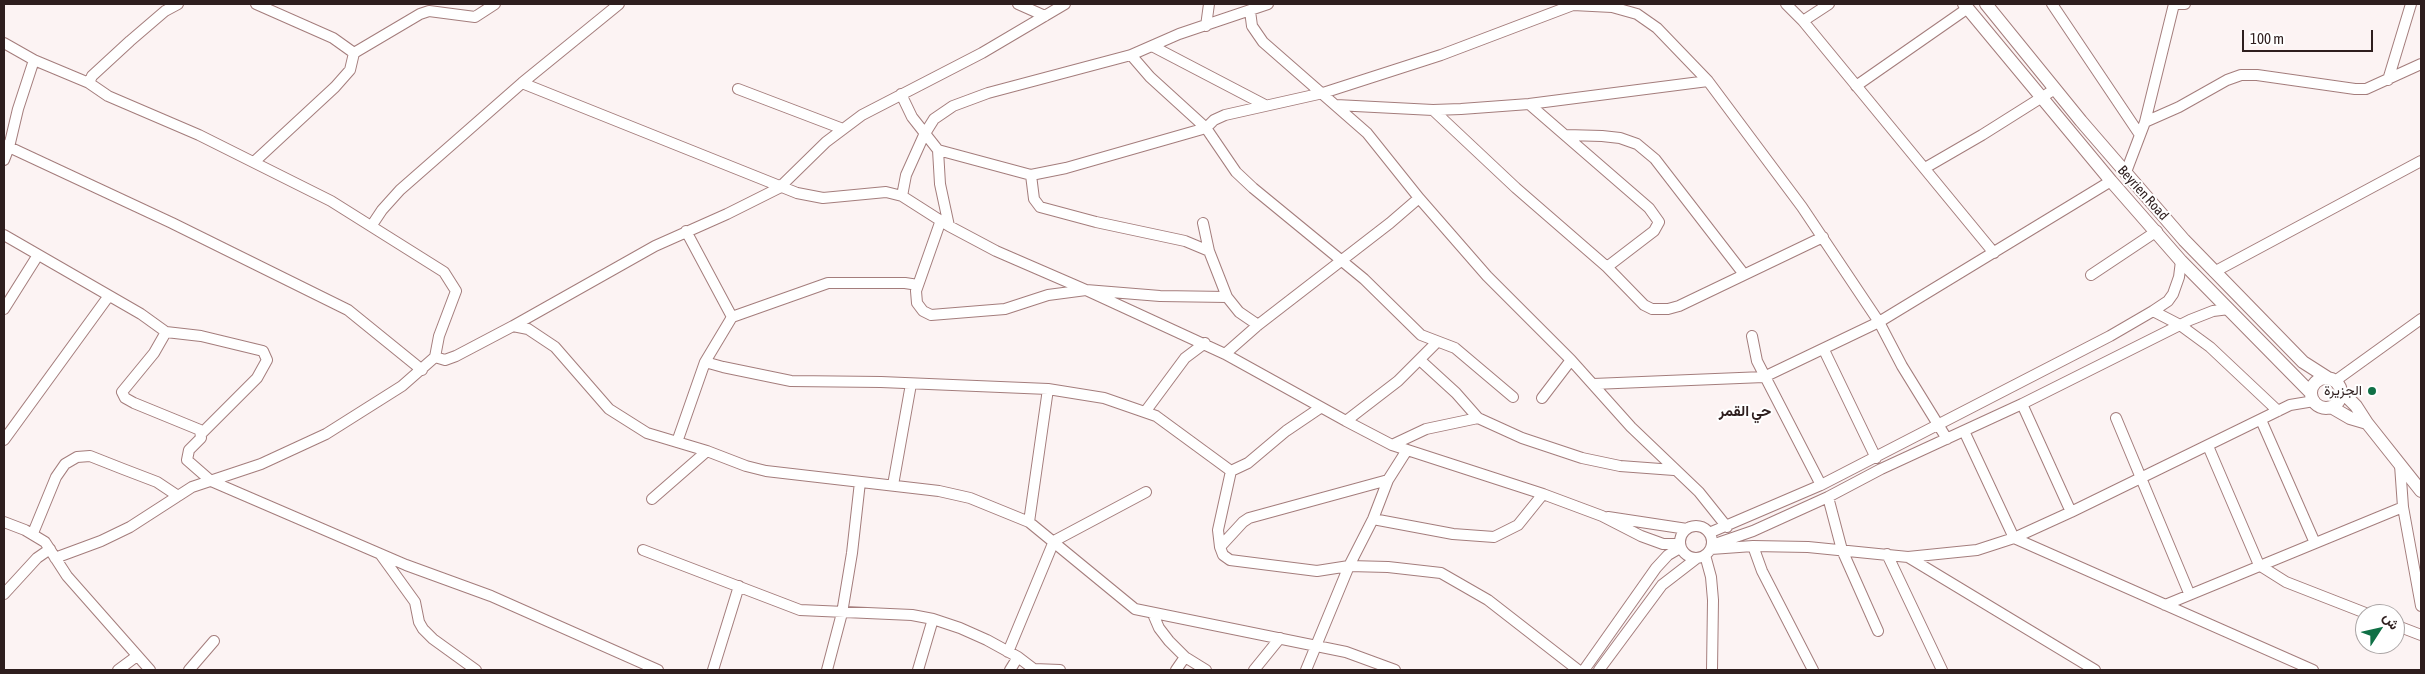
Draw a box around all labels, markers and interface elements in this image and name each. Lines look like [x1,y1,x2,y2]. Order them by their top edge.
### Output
scale bar [2245,20,2376,52]
text: 100 m [2250,30,2284,47]
street label: Beyrien Road [2114,162,2172,224]
place label: الجزيرة [2324,383,2362,399]
marker: الجزيرة [2366,385,2378,397]
district label: حي القمر [1719,402,1771,420]
north arrow [2355,604,2405,654]
text: ش [2380,609,2403,632]

